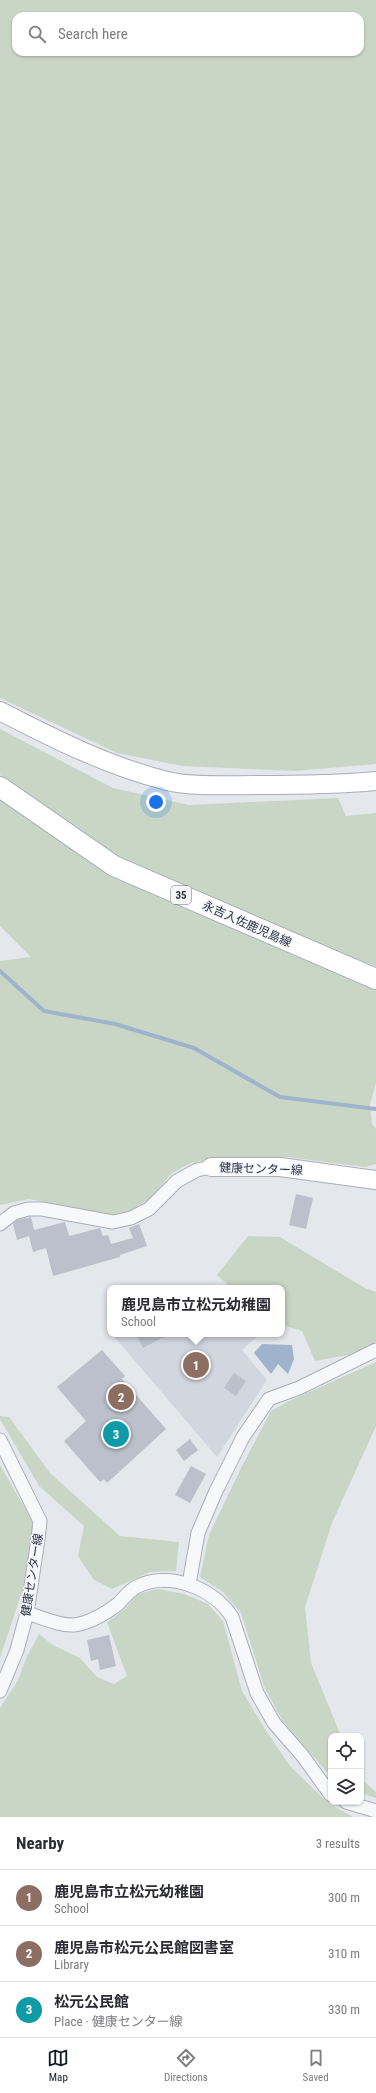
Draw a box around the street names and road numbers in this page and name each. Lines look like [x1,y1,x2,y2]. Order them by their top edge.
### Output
road number: 35 [171,886,191,904]
street label: 永吉入佐鹿児島線 [200,898,294,950]
street label: 健康センター線 [219,1161,303,1177]
street label: 健康センター線 [19,1532,45,1618]

